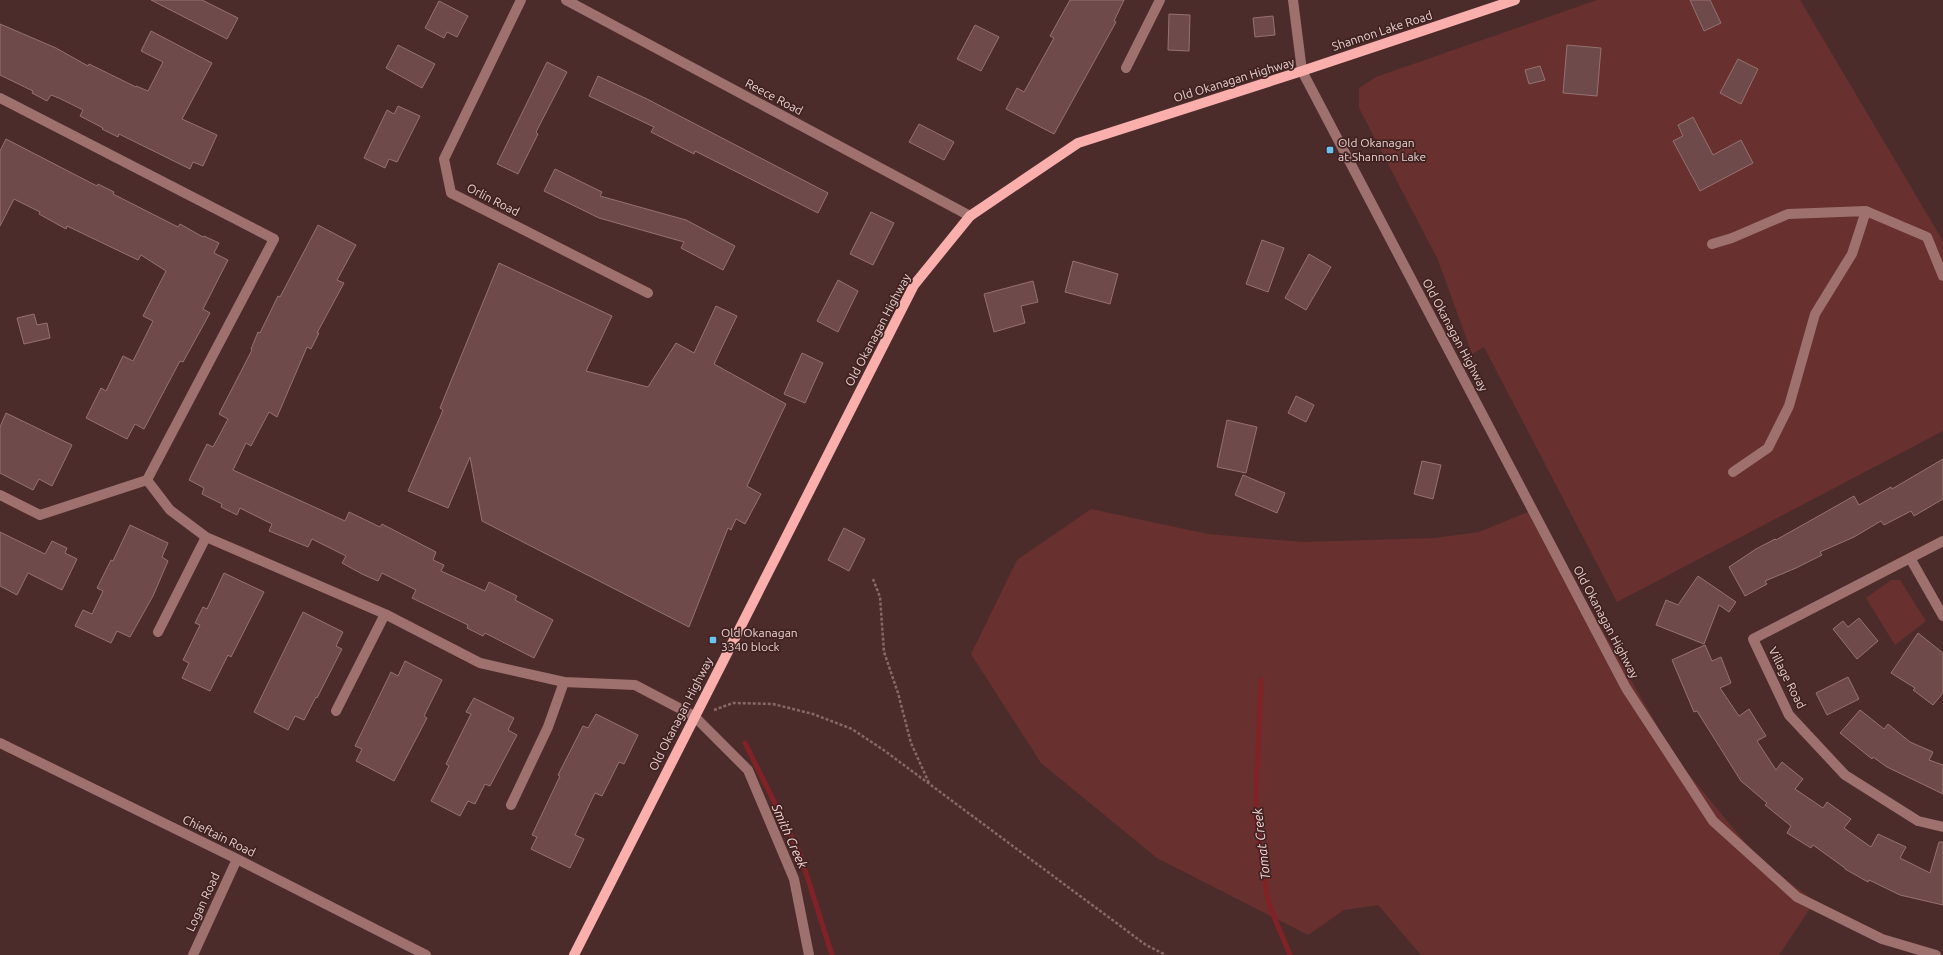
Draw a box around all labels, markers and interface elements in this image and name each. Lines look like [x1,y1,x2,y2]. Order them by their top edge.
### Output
street label: Shannon Lake Road [1330,8,1434,53]
street label: Old Okanagan Highway [1172,55,1296,104]
street label: Reece Road [743,76,805,117]
place label: Old Okanagan at Shannon Lake [1338,136,1426,163]
marker: Old Okanagan at Shannon Lake [1325,145,1335,155]
street label: Orlin Road [465,181,522,218]
street label: Old Okanagan Highway [842,271,913,388]
street label: Old Okanagan Highway [1420,276,1491,394]
street label: Old Okanagan Highway [1571,563,1642,681]
place label: Old Okanagan 3340 block [721,626,798,653]
marker: Old Okanagan 3340 block [708,635,718,645]
street label: Village Road [1766,645,1809,711]
street label: Old Okanagan Highway [646,655,715,773]
water label: Smith Creek [769,801,811,871]
water label: Tomat Creek [1250,807,1272,881]
street label: Chieftain Road [181,812,258,859]
street label: Logan Road [183,870,222,933]

